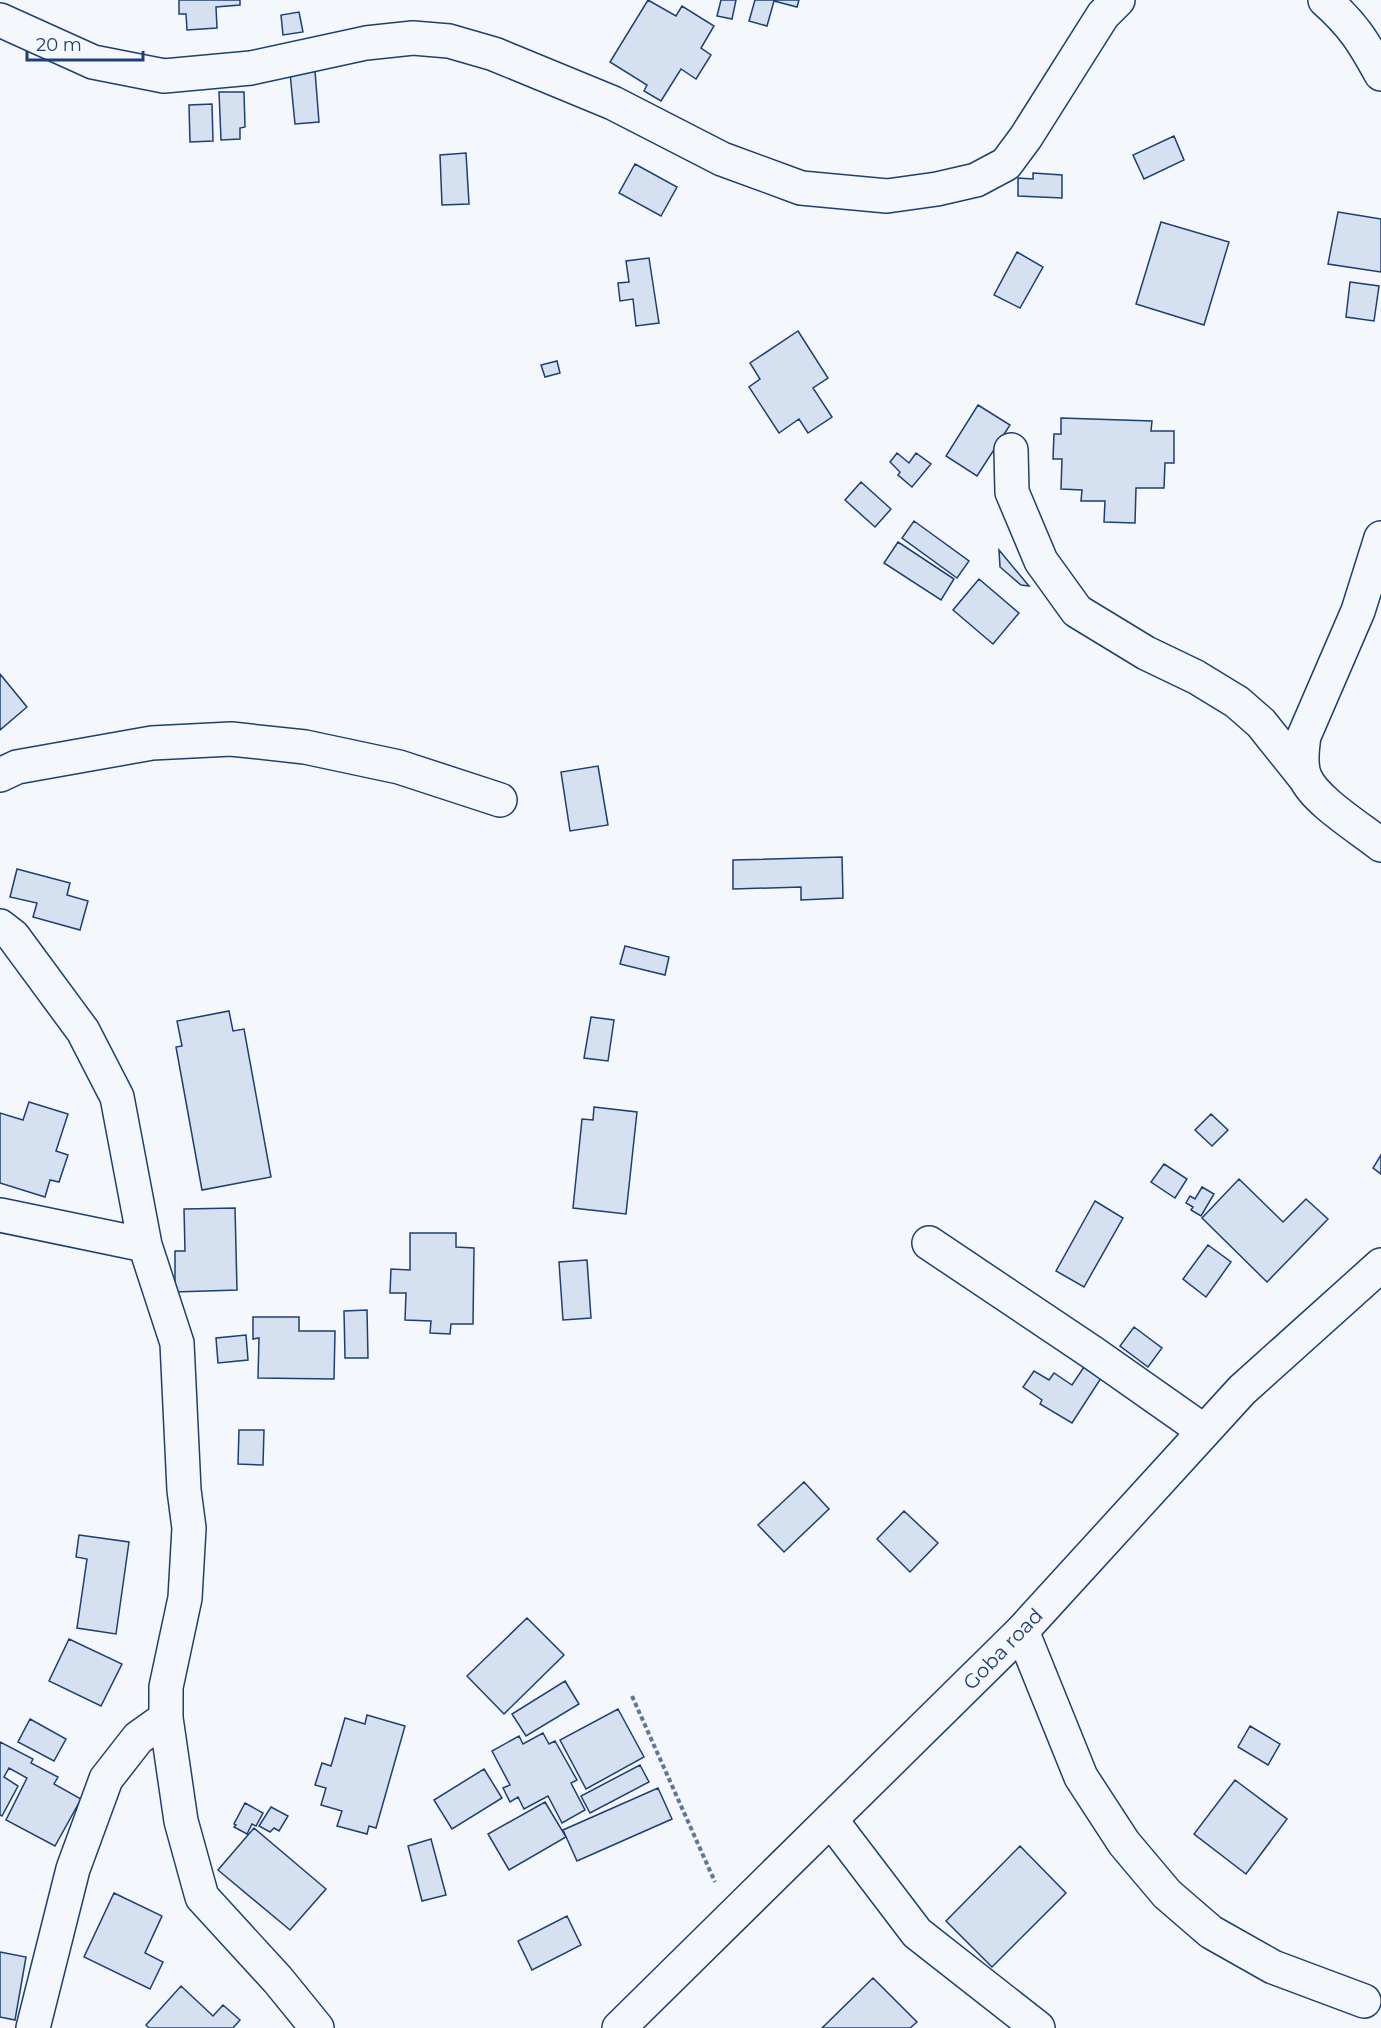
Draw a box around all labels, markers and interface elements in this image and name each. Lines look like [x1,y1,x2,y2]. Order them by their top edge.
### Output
scale bar [27,24,142,62]
text: 20 m [36,34,82,56]
street label: Goba road [958,1603,1048,1695]

